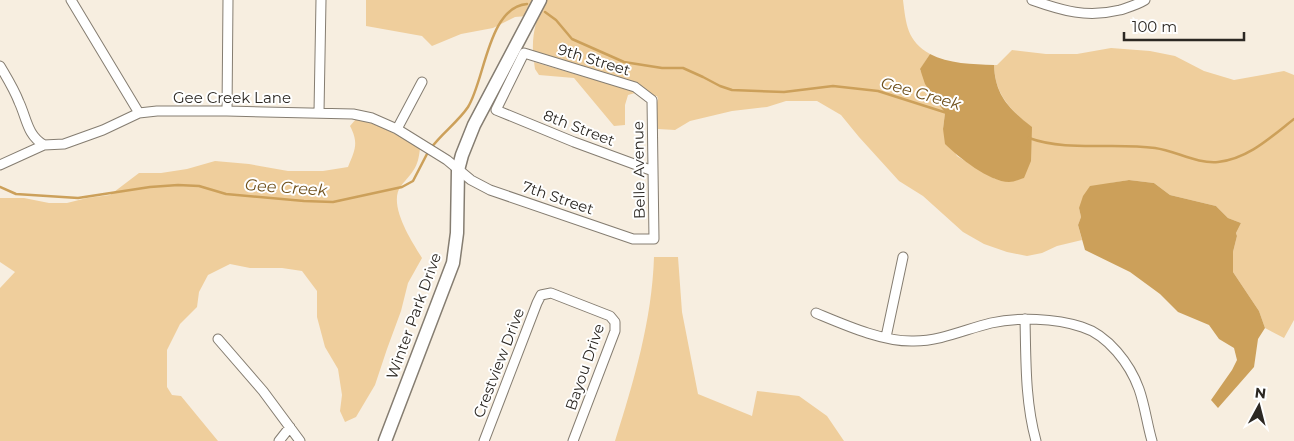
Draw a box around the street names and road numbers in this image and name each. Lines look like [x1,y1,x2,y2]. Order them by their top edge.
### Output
street label: 9th Street [556,40,633,80]
street label: Gee Creek Lane [173,88,291,107]
street label: 8th Street [541,105,618,150]
street label: Belle Avenue [628,121,649,219]
street label: 7th Street [520,176,596,219]
street label: Winter Park Drive [382,250,445,382]
street label: Crestview Drive [469,305,528,420]
street label: Bayou Drive [561,321,608,413]

